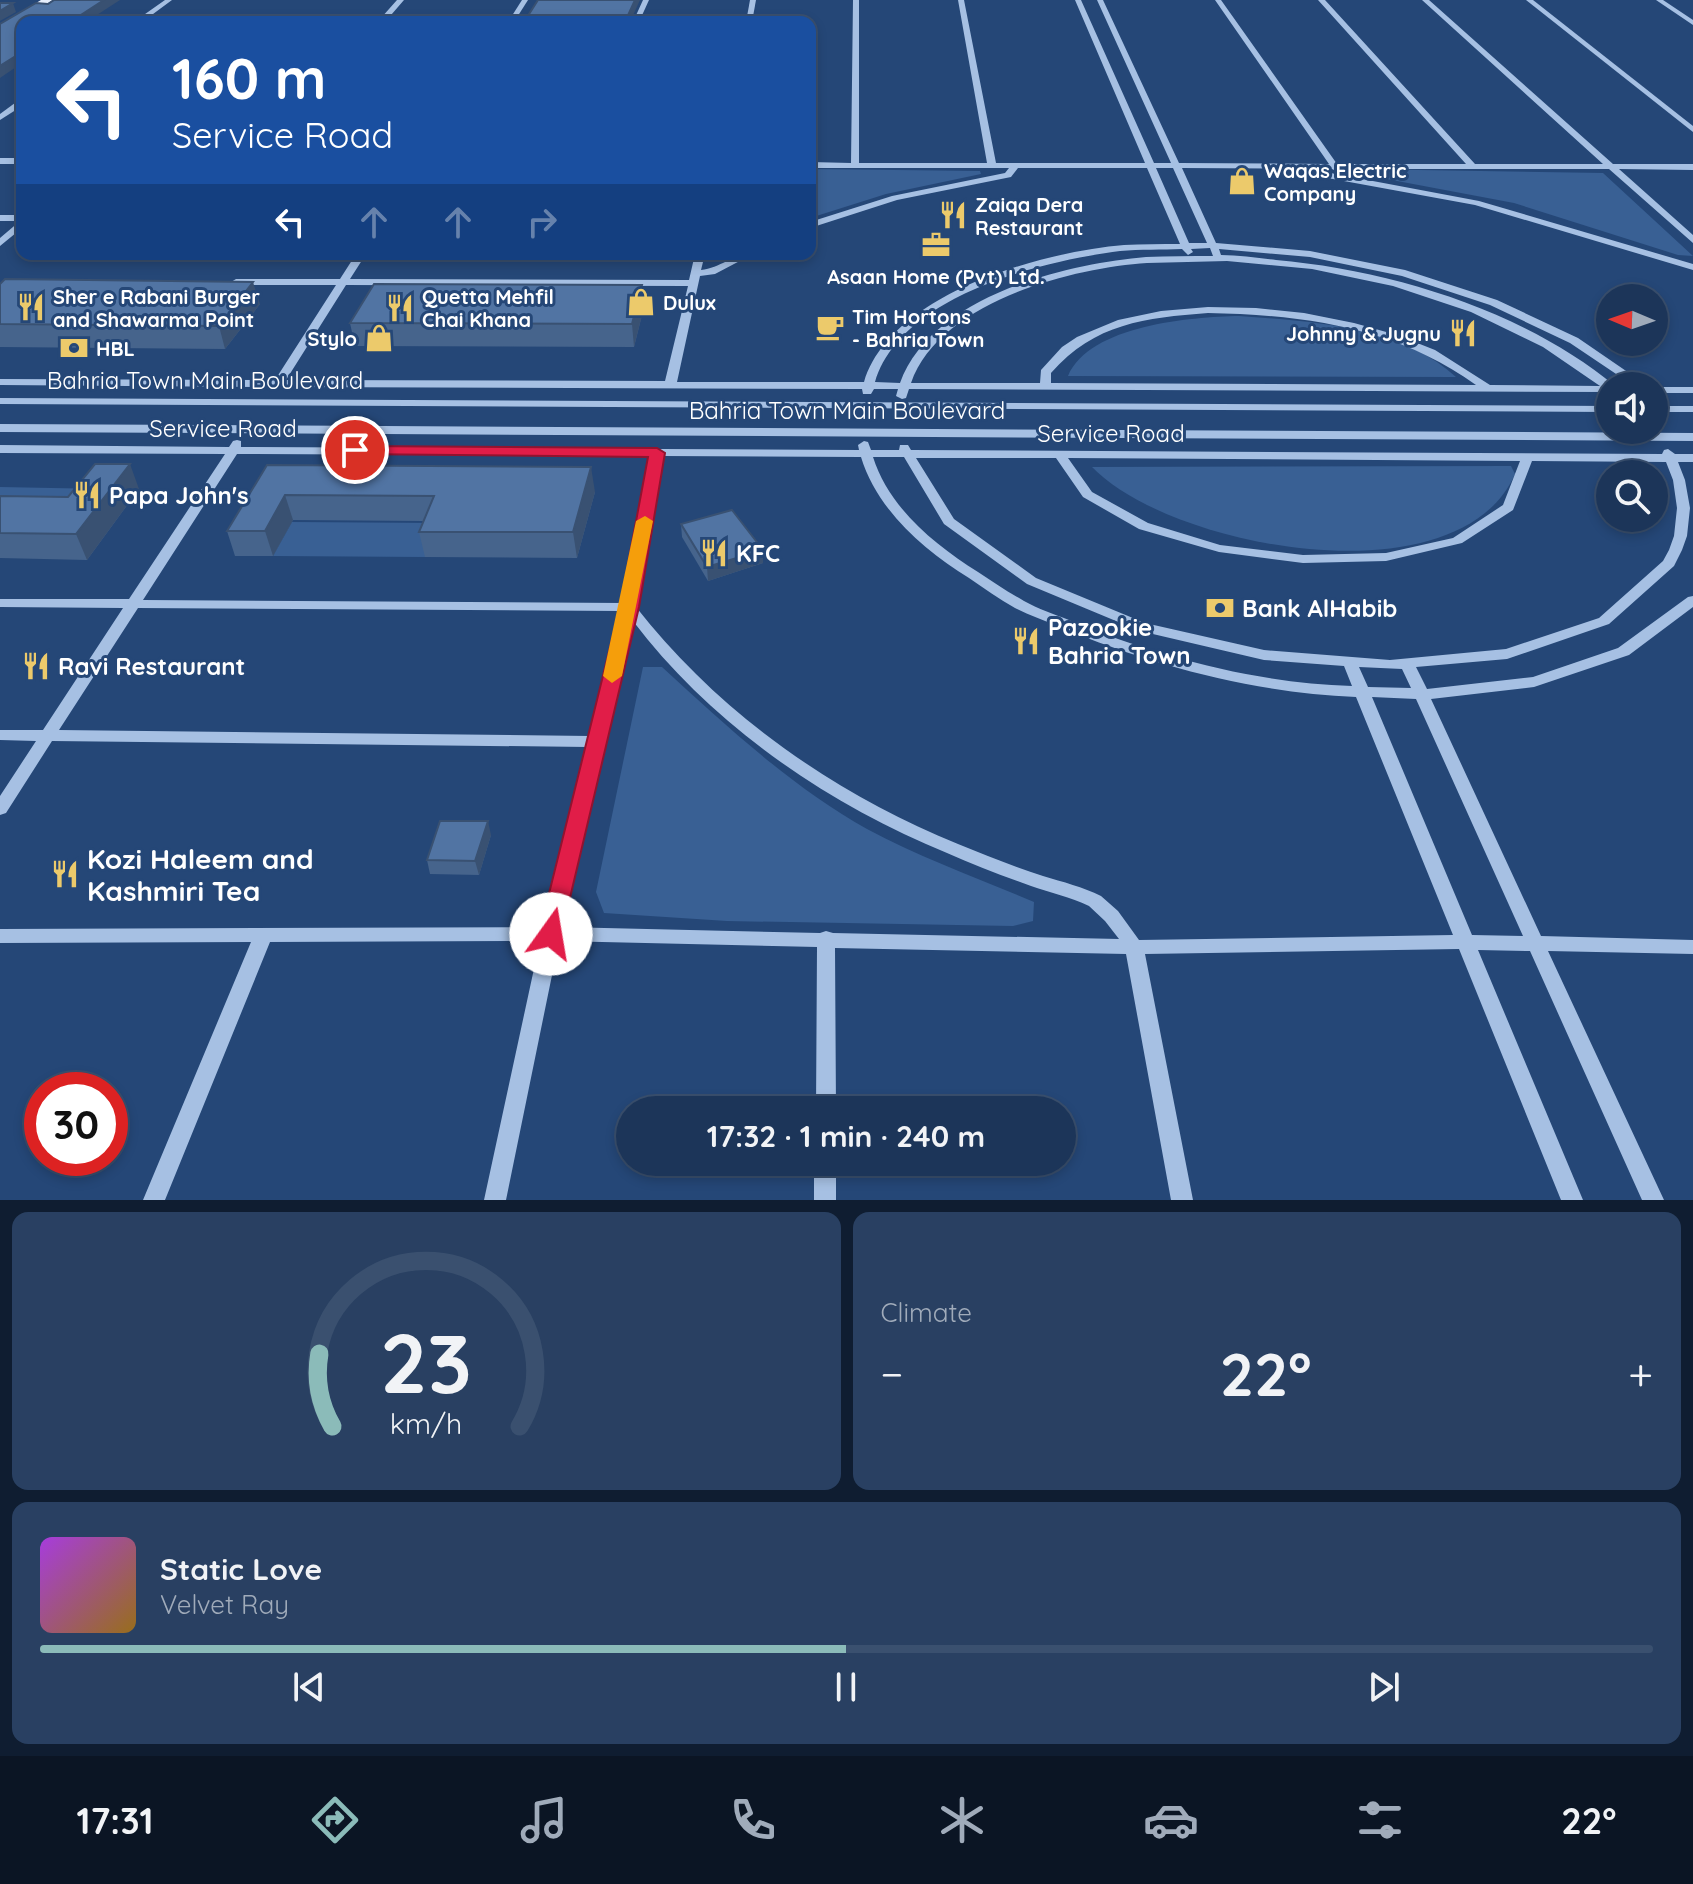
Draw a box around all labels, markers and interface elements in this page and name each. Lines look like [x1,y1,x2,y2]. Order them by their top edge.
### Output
text: 160 m [172,43,326,113]
icon: left [40,48,144,152]
text: Service Road [172,112,393,157]
place label: Waqas Electric Company [1264,158,1406,206]
shop icon: Waqas Electric Company [1227,166,1257,196]
place label: Zaiqa Dera Restaurant [975,192,1083,240]
icon: left [268,200,312,244]
icon: ahead [352,200,396,244]
icon: ahead [436,200,480,244]
icon: right [520,200,564,244]
restaurant icon: Zaiqa Dera Restaurant [938,200,968,230]
office icon: Asaan Home (Pvt) Ltd. [921,230,951,260]
place label: Asaan Home (Pvt) Ltd. [827,264,1045,289]
place label: Sher e Rabani Burger and Shawarma Point [53,284,260,332]
place label: Quetta Mehfil Chai Khana [422,284,554,332]
north arrow [1596,284,1668,356]
map controls [1596,284,1668,532]
shop icon: Dulux [626,287,656,317]
place label: Dulux [663,290,716,315]
restaurant icon: Sher e Rabani Burger and Shawarma Point [16,292,46,322]
restaurant icon: Quetta Mehfil Chai Khana [385,293,415,323]
place label: Tim Hortons - Bahria Town [852,304,984,352]
cafe icon: Tim Hortons - Bahria Town [815,312,845,342]
restaurant icon: Johnny & Jugnu [1448,318,1478,348]
place label: Johnny & Jugnu [1286,321,1441,346]
shop icon: Stylo [364,323,394,353]
place label: Stylo [307,326,357,351]
bank icon: HBL [59,333,89,363]
place label: HBL [96,336,135,361]
street label: Bahria Town Main Boulevard [47,365,363,395]
button: sound [1596,372,1668,444]
street label: Bahria Town Main Boulevard [689,395,1005,425]
street label: Service Road [149,413,297,443]
pin [321,416,389,484]
street label: Service Road [1037,418,1185,448]
icon: arrive [333,428,377,472]
button: search [1596,460,1668,532]
restaurant icon: Papa John's [72,480,102,510]
place label: Papa John's [109,480,249,510]
restaurant icon: KFC [699,538,729,568]
place label: KFC [736,538,780,568]
bank icon: Bank AlHabib [1205,593,1235,623]
place label: Bank AlHabib [1242,593,1397,623]
place label: Pazookie Bahria Town [1048,612,1191,670]
restaurant icon: Pazookie Bahria Town [1011,626,1041,656]
restaurant icon: Ravi Restaurant [21,651,51,681]
place label: Ravi Restaurant [58,651,245,681]
place label: Kozi Haleem and Kashmiri Tea [87,841,314,908]
restaurant icon: Kozi Haleem and Kashmiri Tea [50,859,80,889]
position arrow [509,892,593,976]
speed limit sign: 30 [24,1072,128,1176]
text: 17:32 · 1 min · 240 m [707,1117,985,1155]
text: Climate [881,1296,972,1329]
text: 23 [380,1310,472,1414]
text: 22° [1220,1336,1312,1411]
text: − [881,1346,903,1401]
text: + [1628,1346,1653,1401]
text: km/h [390,1405,463,1441]
text: Static Love [160,1550,322,1588]
text: Velvet Ray [160,1588,289,1621]
icon: previous [287,1665,331,1709]
icon: pause [824,1665,868,1709]
icon: next [1362,1665,1406,1709]
icon: directions [307,1792,363,1848]
icon: music [516,1792,572,1848]
icon: phone [725,1792,781,1848]
icon: climate [934,1792,990,1848]
icon: car [1143,1792,1199,1848]
icon: filters [1352,1792,1408,1848]
text: 17:31 [77,1798,153,1843]
text: 22° [1561,1798,1616,1843]

